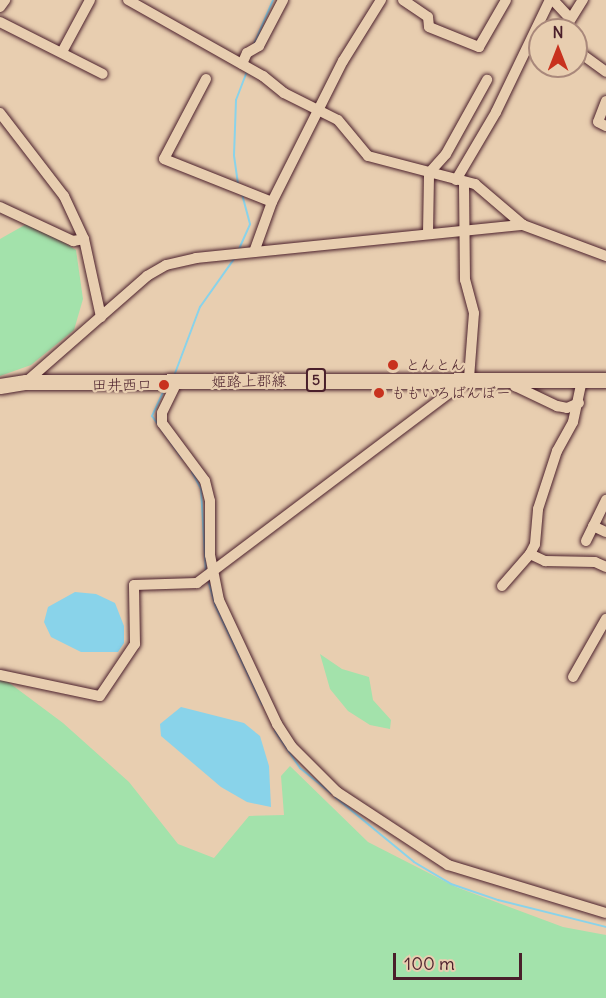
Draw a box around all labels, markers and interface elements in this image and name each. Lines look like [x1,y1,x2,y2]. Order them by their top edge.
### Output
north arrow [528,18,588,78]
text: N [552,22,564,42]
place label: とんとん [405,356,465,374]
marker: とんとん [386,358,400,372]
road number: 5 [306,369,326,391]
street label: 姫路上郡線 [211,371,287,391]
place label: 田井西口 [92,376,152,394]
marker: 田井西口 [157,378,171,392]
place label: ももいろばんぼー [391,384,511,402]
marker: ももいろばんぼー [372,386,386,400]
scale bar [396,941,525,979]
text: 100 m [404,952,455,975]

